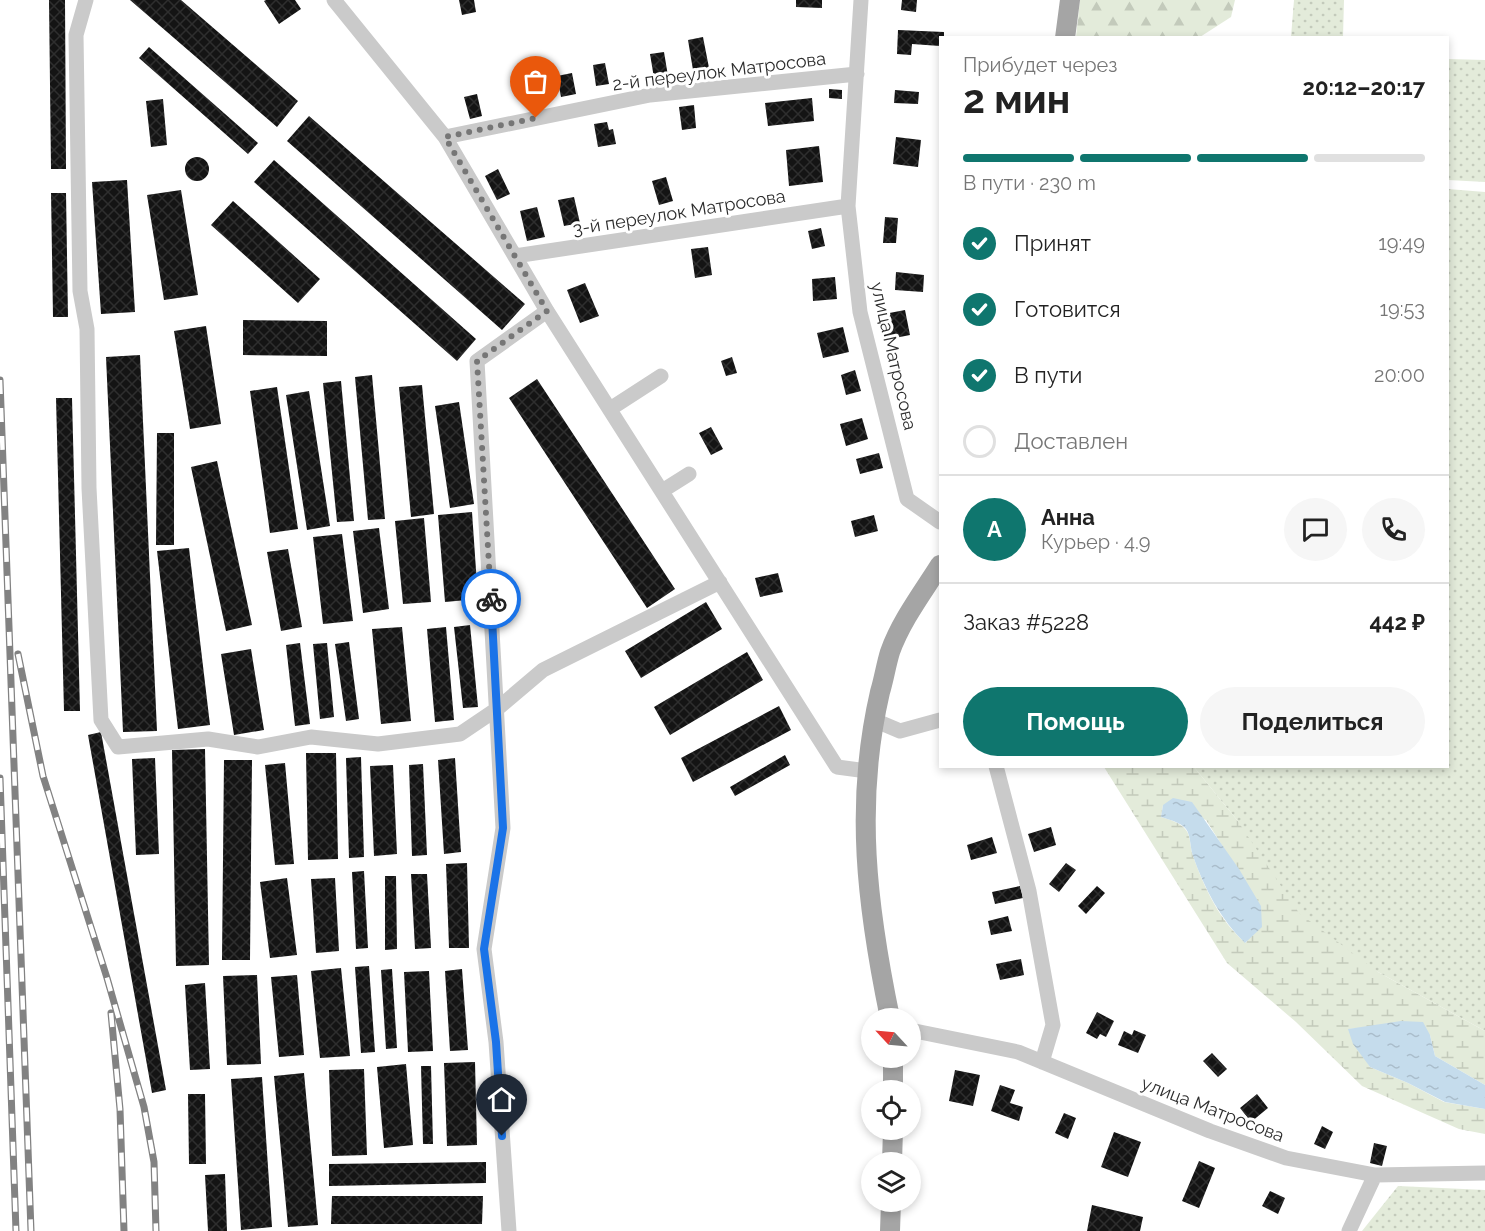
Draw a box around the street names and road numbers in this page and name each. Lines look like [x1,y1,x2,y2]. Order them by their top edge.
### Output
street label: 2-й переулок Матросова [611,47,827,95]
street label: 3-й переулок Матросова [571,185,787,239]
street label: улица Матросова [867,280,921,432]
street label: улица Матросова [1139,1072,1287,1146]

